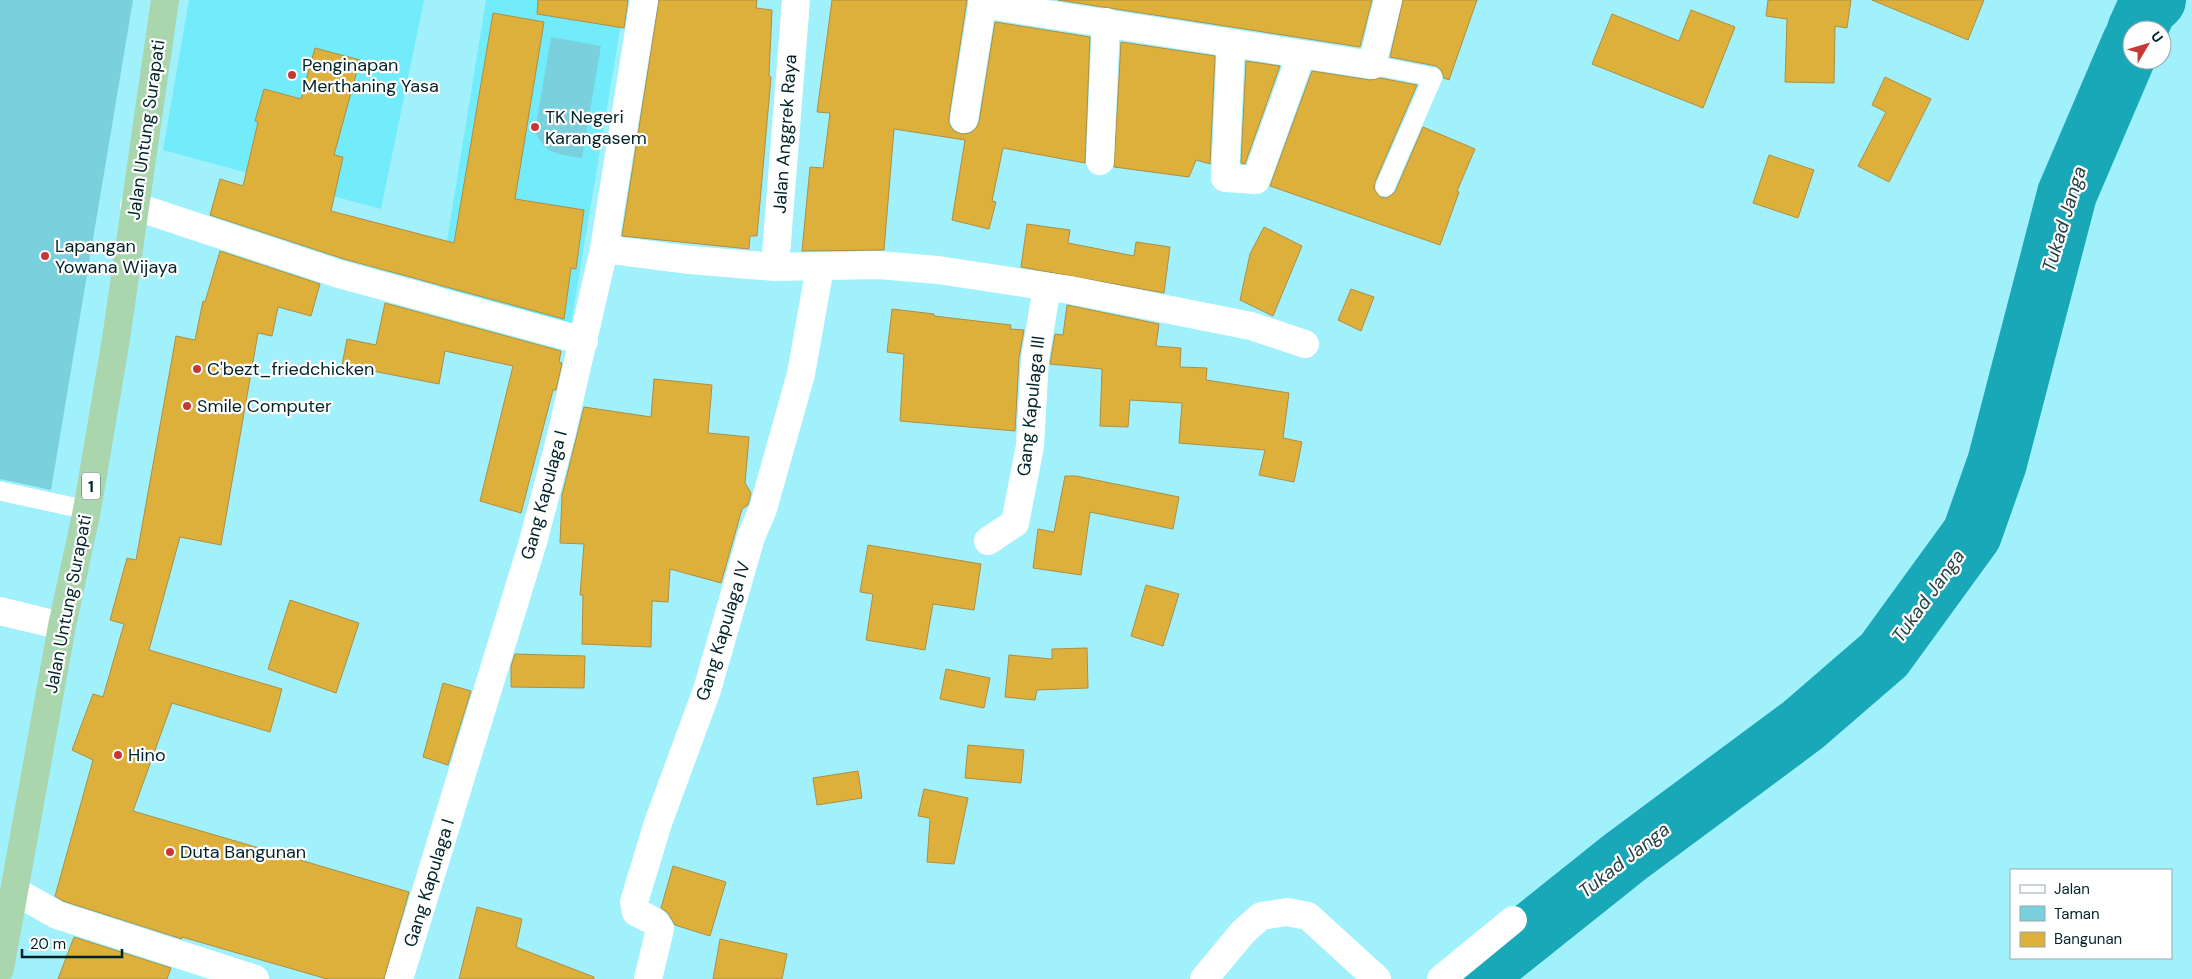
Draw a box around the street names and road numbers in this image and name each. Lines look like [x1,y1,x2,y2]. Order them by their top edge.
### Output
street label: Jalan Untung Surapati [121,38,171,222]
street label: Jalan Anggrek Raya [767,53,803,215]
street label: Gang Kapulaga III [1012,335,1050,477]
street label: Gang Kapulaga I [515,428,573,562]
road number: 1 [82,472,100,500]
street label: Jalan Untung Surapati [39,512,97,696]
street label: Gang Kapulaga IV [690,558,756,704]
street label: Gang Kapulaga I [398,816,460,950]

